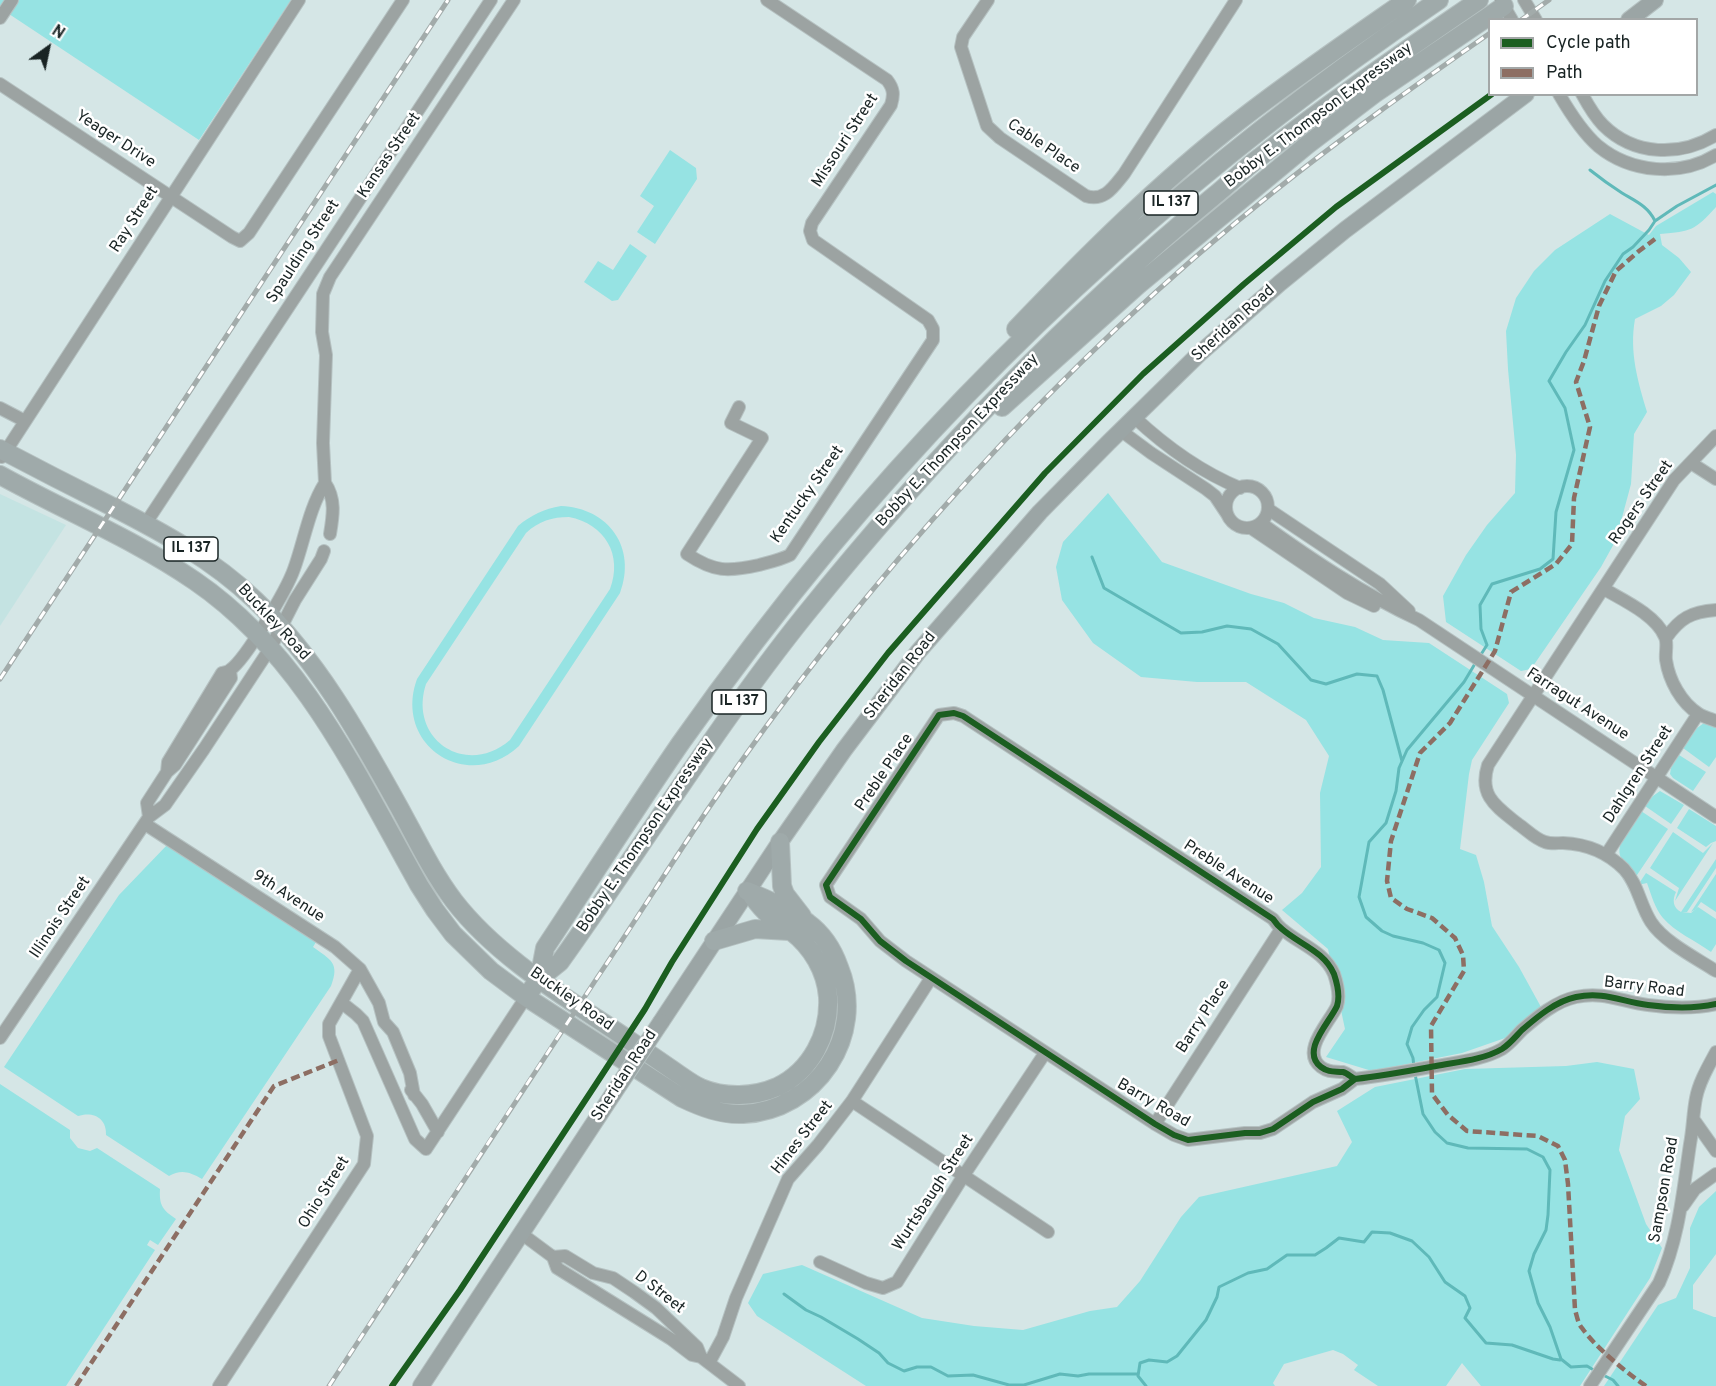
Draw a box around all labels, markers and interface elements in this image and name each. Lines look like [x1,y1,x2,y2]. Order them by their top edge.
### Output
north arrow [18,18,78,78]
legend [1488,18,1698,96]
text: N [48,21,68,44]
text: Cycle path [1546,32,1631,55]
street label: Bobby E. Thompson Expressway [1221,39,1417,193]
text: Path [1546,62,1583,85]
street label: Missouri Street [809,91,883,191]
street label: Yeager Drive [71,107,159,173]
street label: Kansas Street [354,110,426,202]
street label: Cable Place [1003,116,1083,178]
street label: Ray Street [106,183,164,257]
road number: IL 137 [1144,191,1198,215]
street label: Spaulding Street [263,197,345,307]
street label: Sheridan Road [1188,282,1280,366]
street label: Bobby E. Thompson Expressway [873,350,1043,532]
street label: Kentucky Street [767,442,849,548]
street label: Rogers Street [1606,457,1678,549]
road number: IL 137 [164,537,218,561]
street label: Buckley Road [233,581,313,665]
street label: Sheridan Road [861,629,941,723]
street label: Farragut Avenue [1522,665,1632,745]
road number: IL 137 [712,690,766,714]
street label: Dahlgren Street [1600,722,1678,828]
street label: Preble Place [852,730,918,816]
street label: Bobby E. Thompson Expressway [574,735,718,937]
street label: Preble Avenue [1179,837,1277,909]
street label: 9th Avenue [249,867,327,927]
street label: Illinois Street [27,873,95,963]
street label: Buckley Road [525,964,617,1036]
street label: Barry Road [1603,974,1685,1002]
street label: Barry Place [1173,977,1235,1057]
street label: Sheridan Road [588,1027,662,1125]
street label: Barry Road [1113,1075,1193,1133]
street label: Hines Street [768,1097,838,1179]
street label: Wurtsbaugh Street [889,1131,979,1255]
street label: Sampson Road [1646,1136,1684,1244]
street label: Ohio Street [295,1153,355,1233]
street label: D Street [630,1267,688,1319]

